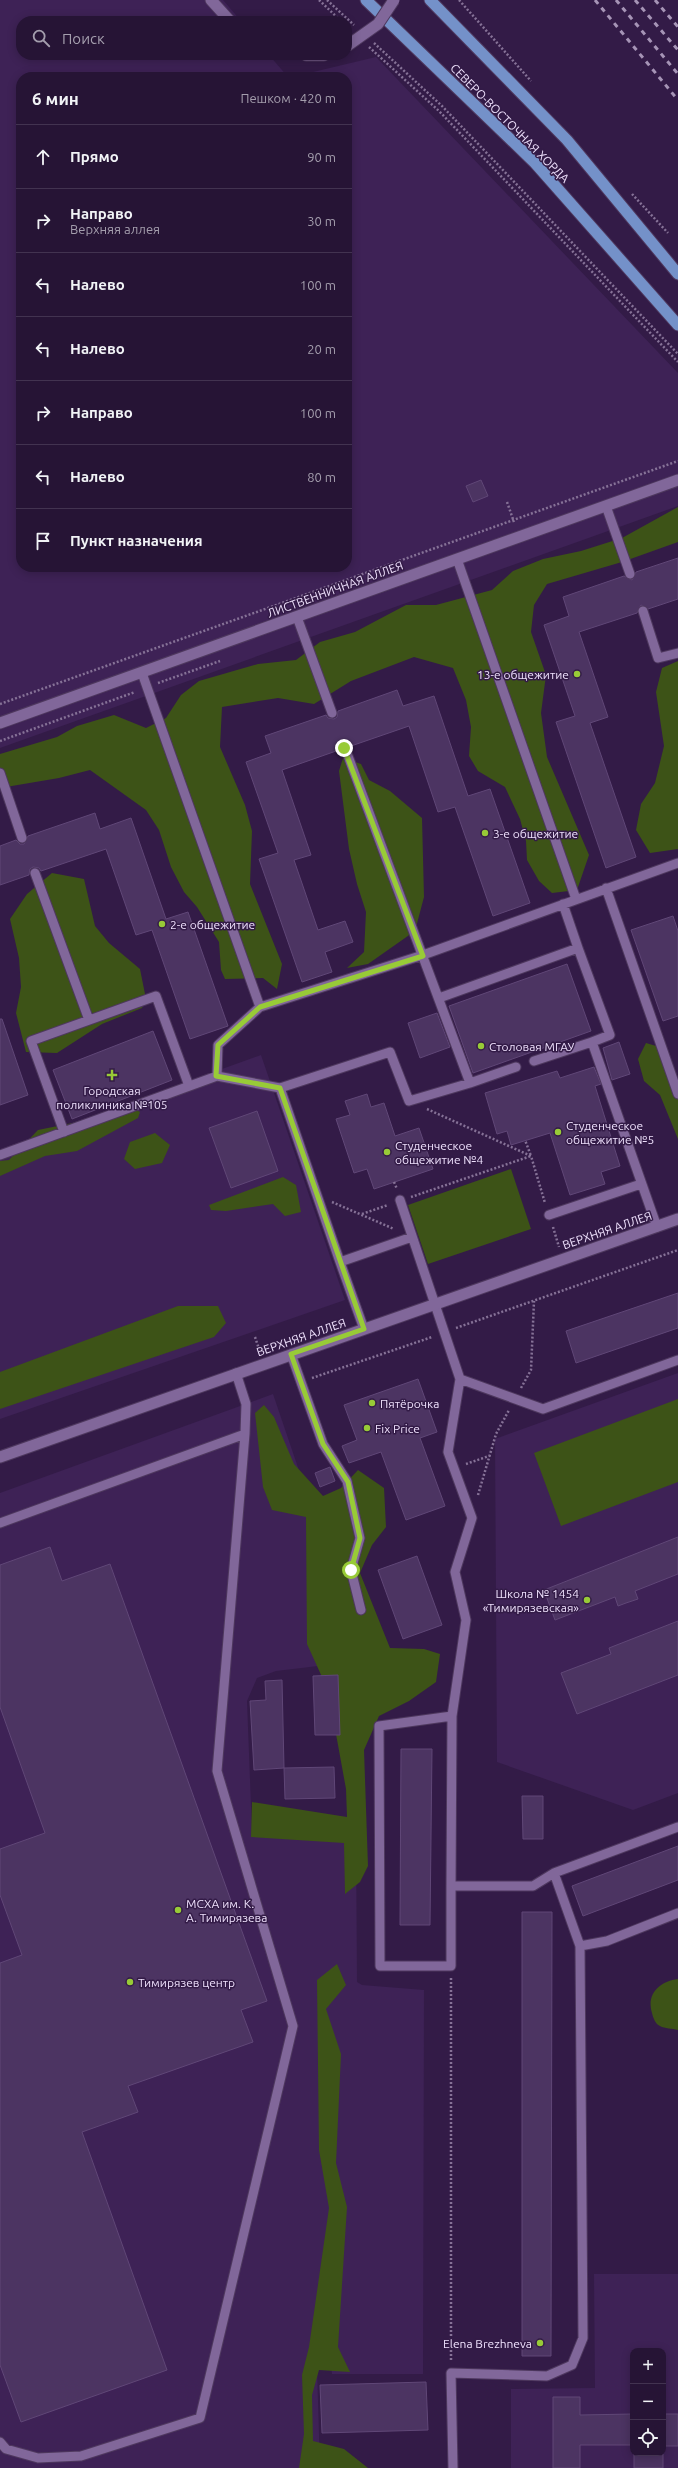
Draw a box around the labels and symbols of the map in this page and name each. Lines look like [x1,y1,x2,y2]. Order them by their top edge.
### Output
street label: СЕВЕРО-ВОСТОЧНАЯ ХОРДА [448,61,572,185]
street label: ЛИСТВЕННИЧНАЯ АЛЛЕЯ [265,558,405,620]
place label: 13-е общежитие [477,668,569,681]
marker: 13-е общежитие [572,669,582,679]
route end [335,739,353,757]
place label: 3-е общежитие [493,827,578,840]
marker: 3-е общежитие [480,828,490,838]
place label: 2-е общежитие [170,918,255,931]
marker: 2-е общежитие [157,919,167,929]
place label: Столовая МГАУ [489,1040,574,1053]
marker: Столовая МГАУ [476,1041,486,1051]
marker: Городская поликлиника №105 [106,1069,118,1081]
place label: Городская поликлиника №105 [56,1084,168,1111]
place label: Студенческое общежитие №5 [566,1119,654,1146]
marker: Студенческое общежитие №5 [553,1127,563,1137]
place label: Студенческое общежитие №4 [395,1139,483,1166]
marker: Студенческое общежитие №4 [382,1147,392,1157]
street label: ВЕРХНЯЯ АЛЛЕЯ [561,1209,653,1251]
street label: ВЕРХНЯЯ АЛЛЕЯ [255,1316,347,1358]
place label: Пятёрочка [380,1397,439,1410]
marker: Пятёрочка [367,1398,377,1408]
place label: Fix Price [375,1422,420,1435]
marker: Fix Price [362,1423,372,1433]
route start [342,1561,360,1579]
place label: Школа № 1454 «Тимирязевская» [483,1587,579,1614]
marker: Школа № 1454 «Тимирязевская» [582,1595,592,1605]
place label: МСХА им. К. А. Тимирязева [186,1897,267,1924]
marker: МСХА им. К. А. Тимирязева [173,1905,183,1915]
place label: Тимирязев центр [138,1976,235,1989]
marker: Тимирязев центр [125,1977,135,1987]
place label: Elena Brezhneva [443,2337,532,2350]
marker: Elena Brezhneva [535,2338,545,2348]

